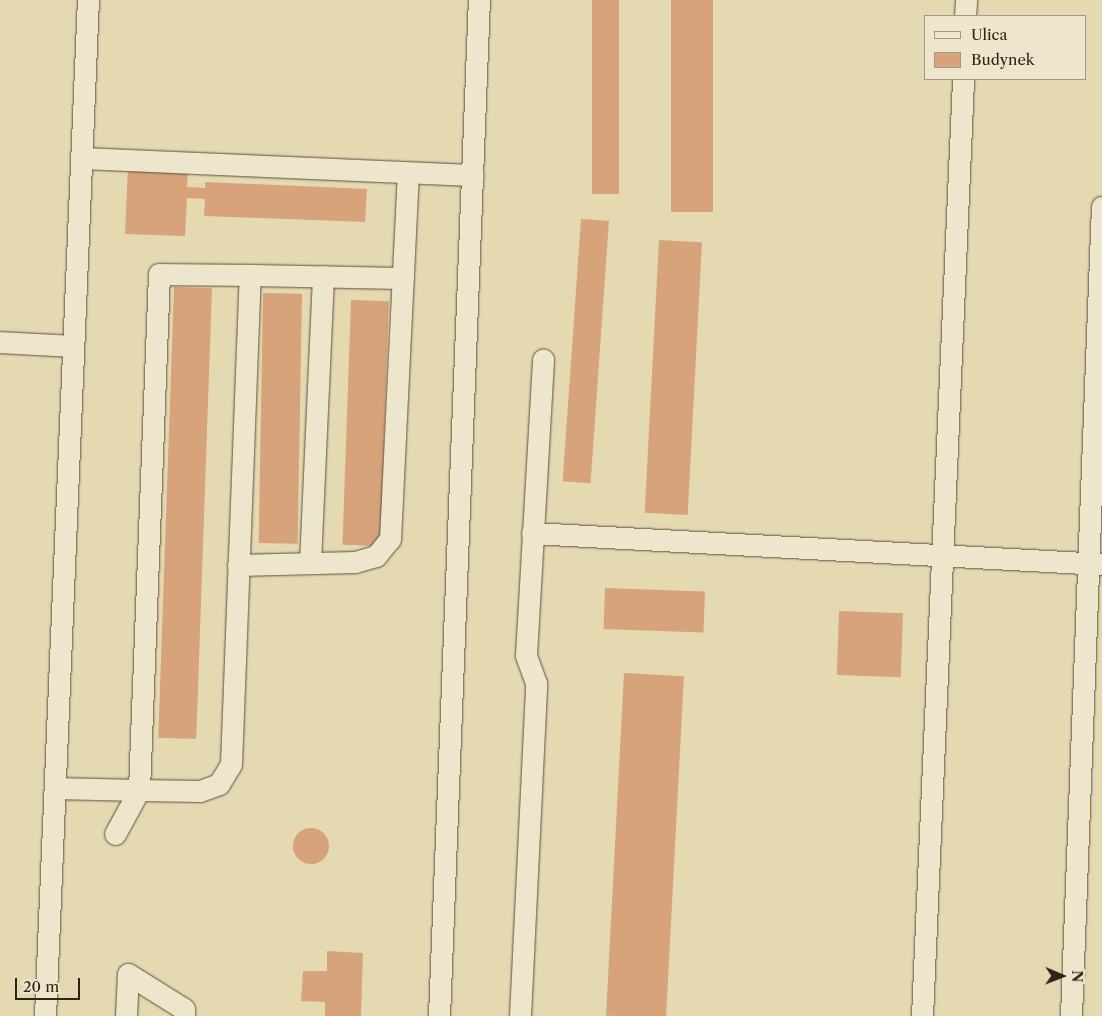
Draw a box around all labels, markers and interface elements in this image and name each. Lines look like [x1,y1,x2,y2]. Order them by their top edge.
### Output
legend [924,15,1087,80]
text: Ulica [971,25,1007,44]
text: Budynek [971,50,1035,69]
north arrow [1037,951,1087,1001]
scale bar [18,968,82,1000]
text: N [1068,970,1086,982]
text: 20 m [23,977,59,996]

